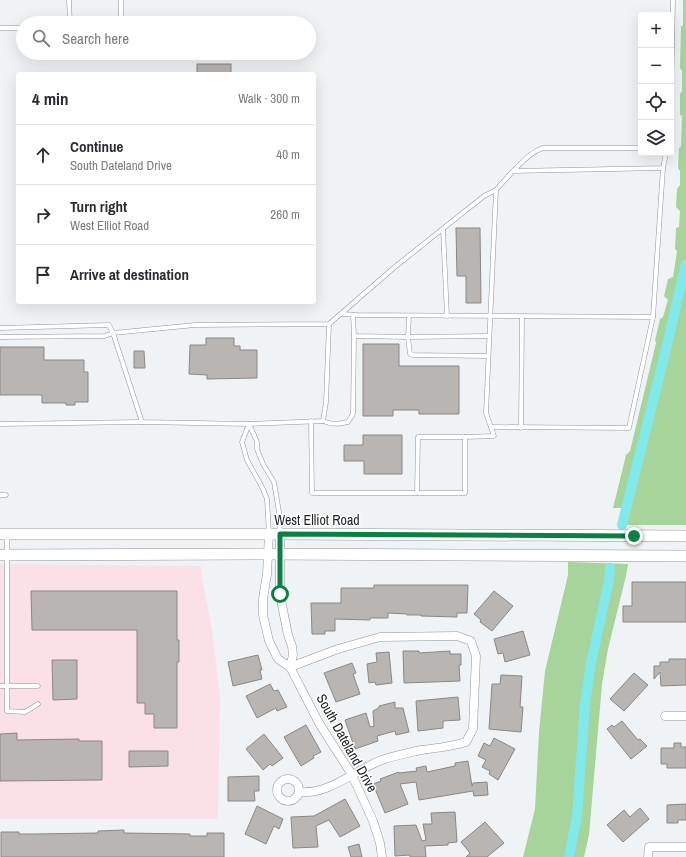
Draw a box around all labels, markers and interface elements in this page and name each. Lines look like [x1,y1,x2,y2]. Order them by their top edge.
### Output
map controls [638,12,674,156]
button: + [638,12,674,48]
search box [16,16,316,60]
icon: search [30,27,52,49]
text: Search here [62,28,129,49]
button: − [638,48,674,84]
button: locate [638,84,674,120]
text: 4 min [32,87,68,110]
text: Walk · 300 m [238,90,300,107]
button: layers [638,120,674,156]
text: Continue [70,136,123,157]
icon: ahead [32,144,54,166]
text: 40 m [276,146,300,163]
text: South Dateland Drive [70,157,172,174]
text: Turn right [70,196,127,217]
icon: right [32,204,54,226]
text: 260 m [270,206,300,223]
text: West Elliot Road [70,217,149,234]
icon: arrive [32,264,54,286]
text: Arrive at destination [70,264,189,285]
street label: West Elliot Road [274,511,360,529]
route end [625,527,643,545]
route start [271,585,289,603]
street label: South Dateland Drive [313,691,381,795]

